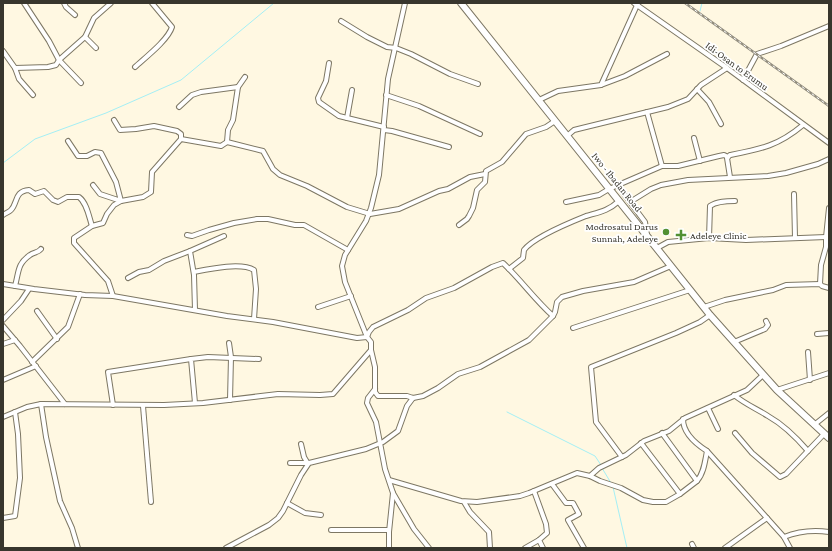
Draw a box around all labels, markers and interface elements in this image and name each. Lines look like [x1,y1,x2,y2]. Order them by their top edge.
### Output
street label: Idi-Osan to Erumu [704,40,771,93]
street label: Iwo - Ibadan Road [590,150,645,214]
place label: Modrosatul Darus Sunnah, Adeleye [585,221,659,244]
marker: Modrosatul Darus Sunnah, Adeleye [661,227,671,237]
marker: Adeleye Clinic [675,229,687,241]
place label: Adeleye Clinic [690,230,747,241]

